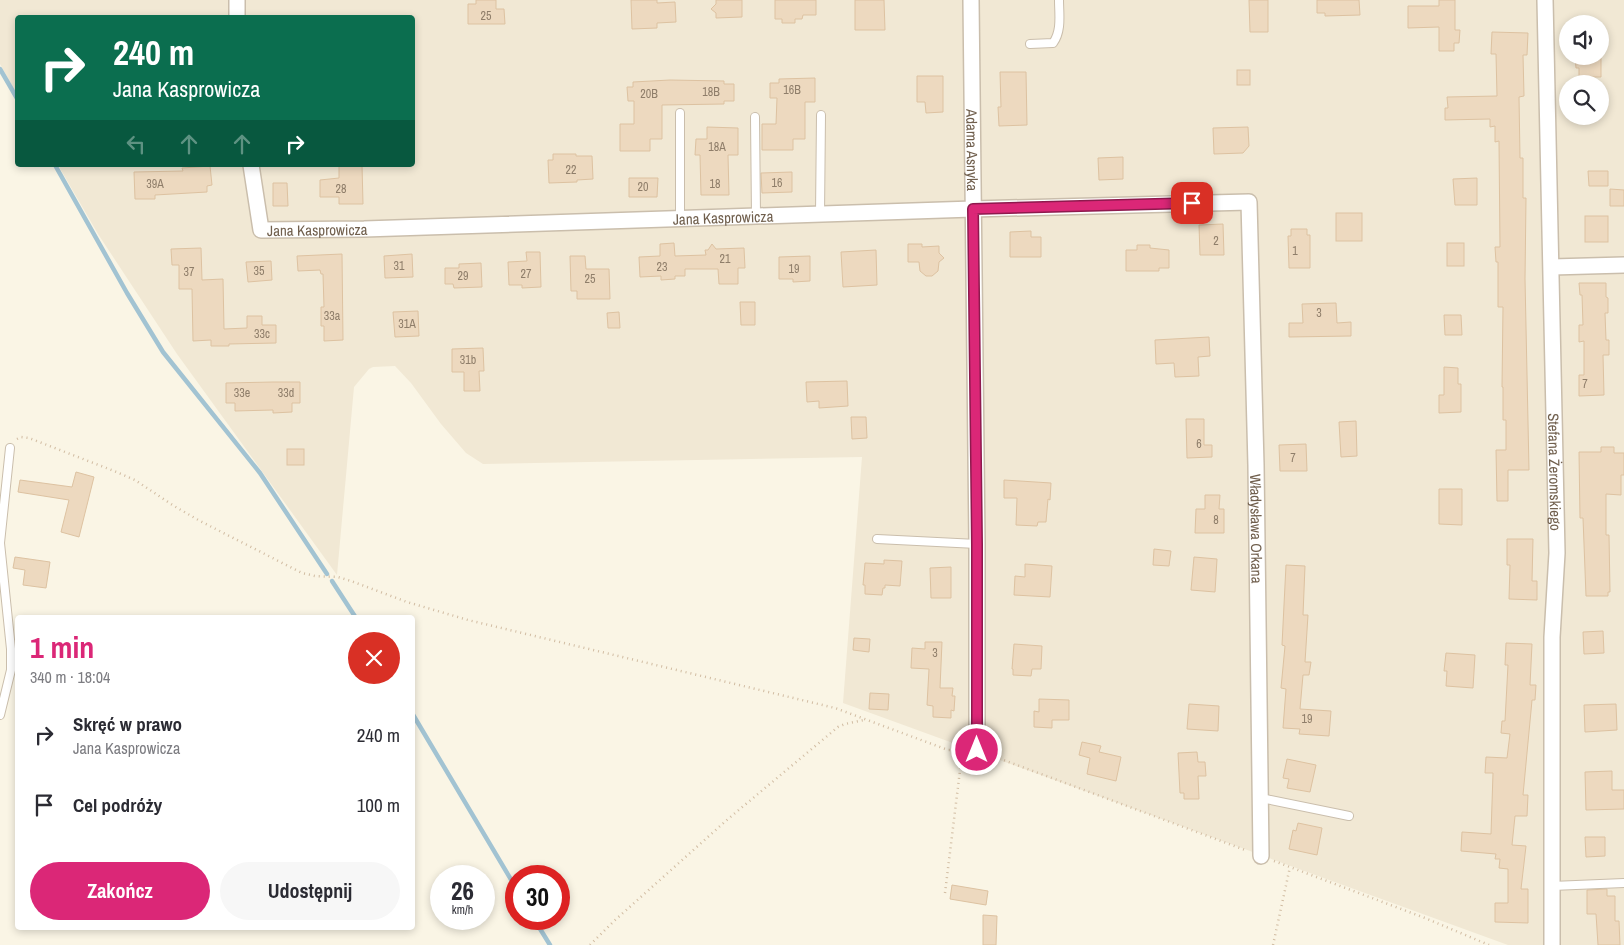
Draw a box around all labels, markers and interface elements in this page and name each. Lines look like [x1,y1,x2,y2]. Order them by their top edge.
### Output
house number: 25 [481,8,492,24]
map controls [1559,15,1609,125]
button: sound [1559,15,1609,65]
text: 240 m [113,29,194,76]
icon: right [30,35,95,100]
text: Jana Kasprowicza [113,74,260,104]
button: search [1559,75,1609,125]
house number: 16B [783,82,801,98]
house number: 18B [702,84,720,100]
house number: 20B [640,86,658,102]
street label: Adama Asnyka [962,108,984,191]
icon: left [122,130,150,158]
icon: ahead [175,130,203,158]
icon: ahead [228,130,256,158]
icon: right [281,130,309,158]
house number: 18A [708,139,726,155]
house number: 22 [566,162,576,178]
house number: 16 [772,175,782,191]
house number: 39A [146,176,164,192]
house number: 18 [710,176,720,192]
house number: 20 [638,179,648,195]
house number: 28 [336,181,346,197]
pin [1171,182,1213,224]
icon: arrive [1178,189,1206,217]
street label: Jana Kasprowicza [672,205,774,229]
street label: Jana Kasprowicza [267,218,368,240]
house number: 2 [1213,233,1219,249]
house number: 1 [1292,243,1298,259]
house number: 21 [720,251,731,267]
house number: 31 [394,258,405,274]
house number: 23 [657,259,667,275]
house number: 19 [789,261,799,277]
house number: 35 [254,263,265,279]
house number: 37 [184,264,195,280]
house number: 27 [521,266,532,282]
house number: 29 [458,268,468,284]
house number: 25 [585,271,596,287]
house number: 3 [1316,305,1322,321]
house number: 33a [324,308,341,324]
house number: 31A [398,316,416,332]
house number: 33c [254,326,270,342]
house number: 31b [460,352,476,368]
house number: 7 [1582,376,1588,392]
house number: 33e [234,385,250,401]
house number: 33d [278,385,294,401]
street label: Stefana Żeromskiego [1543,413,1567,531]
house number: 6 [1196,436,1202,452]
house number: 7 [1290,450,1296,466]
street label: Władysława Orkana [1246,474,1268,584]
house number: 8 [1213,512,1219,528]
text: 1 min [30,627,94,667]
button: close [348,632,400,684]
house number: 3 [932,645,938,661]
text: 340 m · 18:04 [30,666,110,688]
text: Skręć w prawo [73,711,182,737]
house number: 19 [1302,711,1312,727]
icon: right [30,721,58,749]
text: 240 m [357,722,400,748]
position arrow [950,723,1002,775]
text: Jana Kasprowicza [73,737,180,759]
icon: arrive [30,791,58,819]
text: Cel podróży [73,792,162,818]
text: 100 m [357,792,400,818]
button: Zakończ [30,862,210,920]
button: Udostępnij [220,862,400,920]
speed limit sign: 30 [505,865,570,930]
text: 26 [451,874,474,908]
text: km/h [452,902,473,918]

